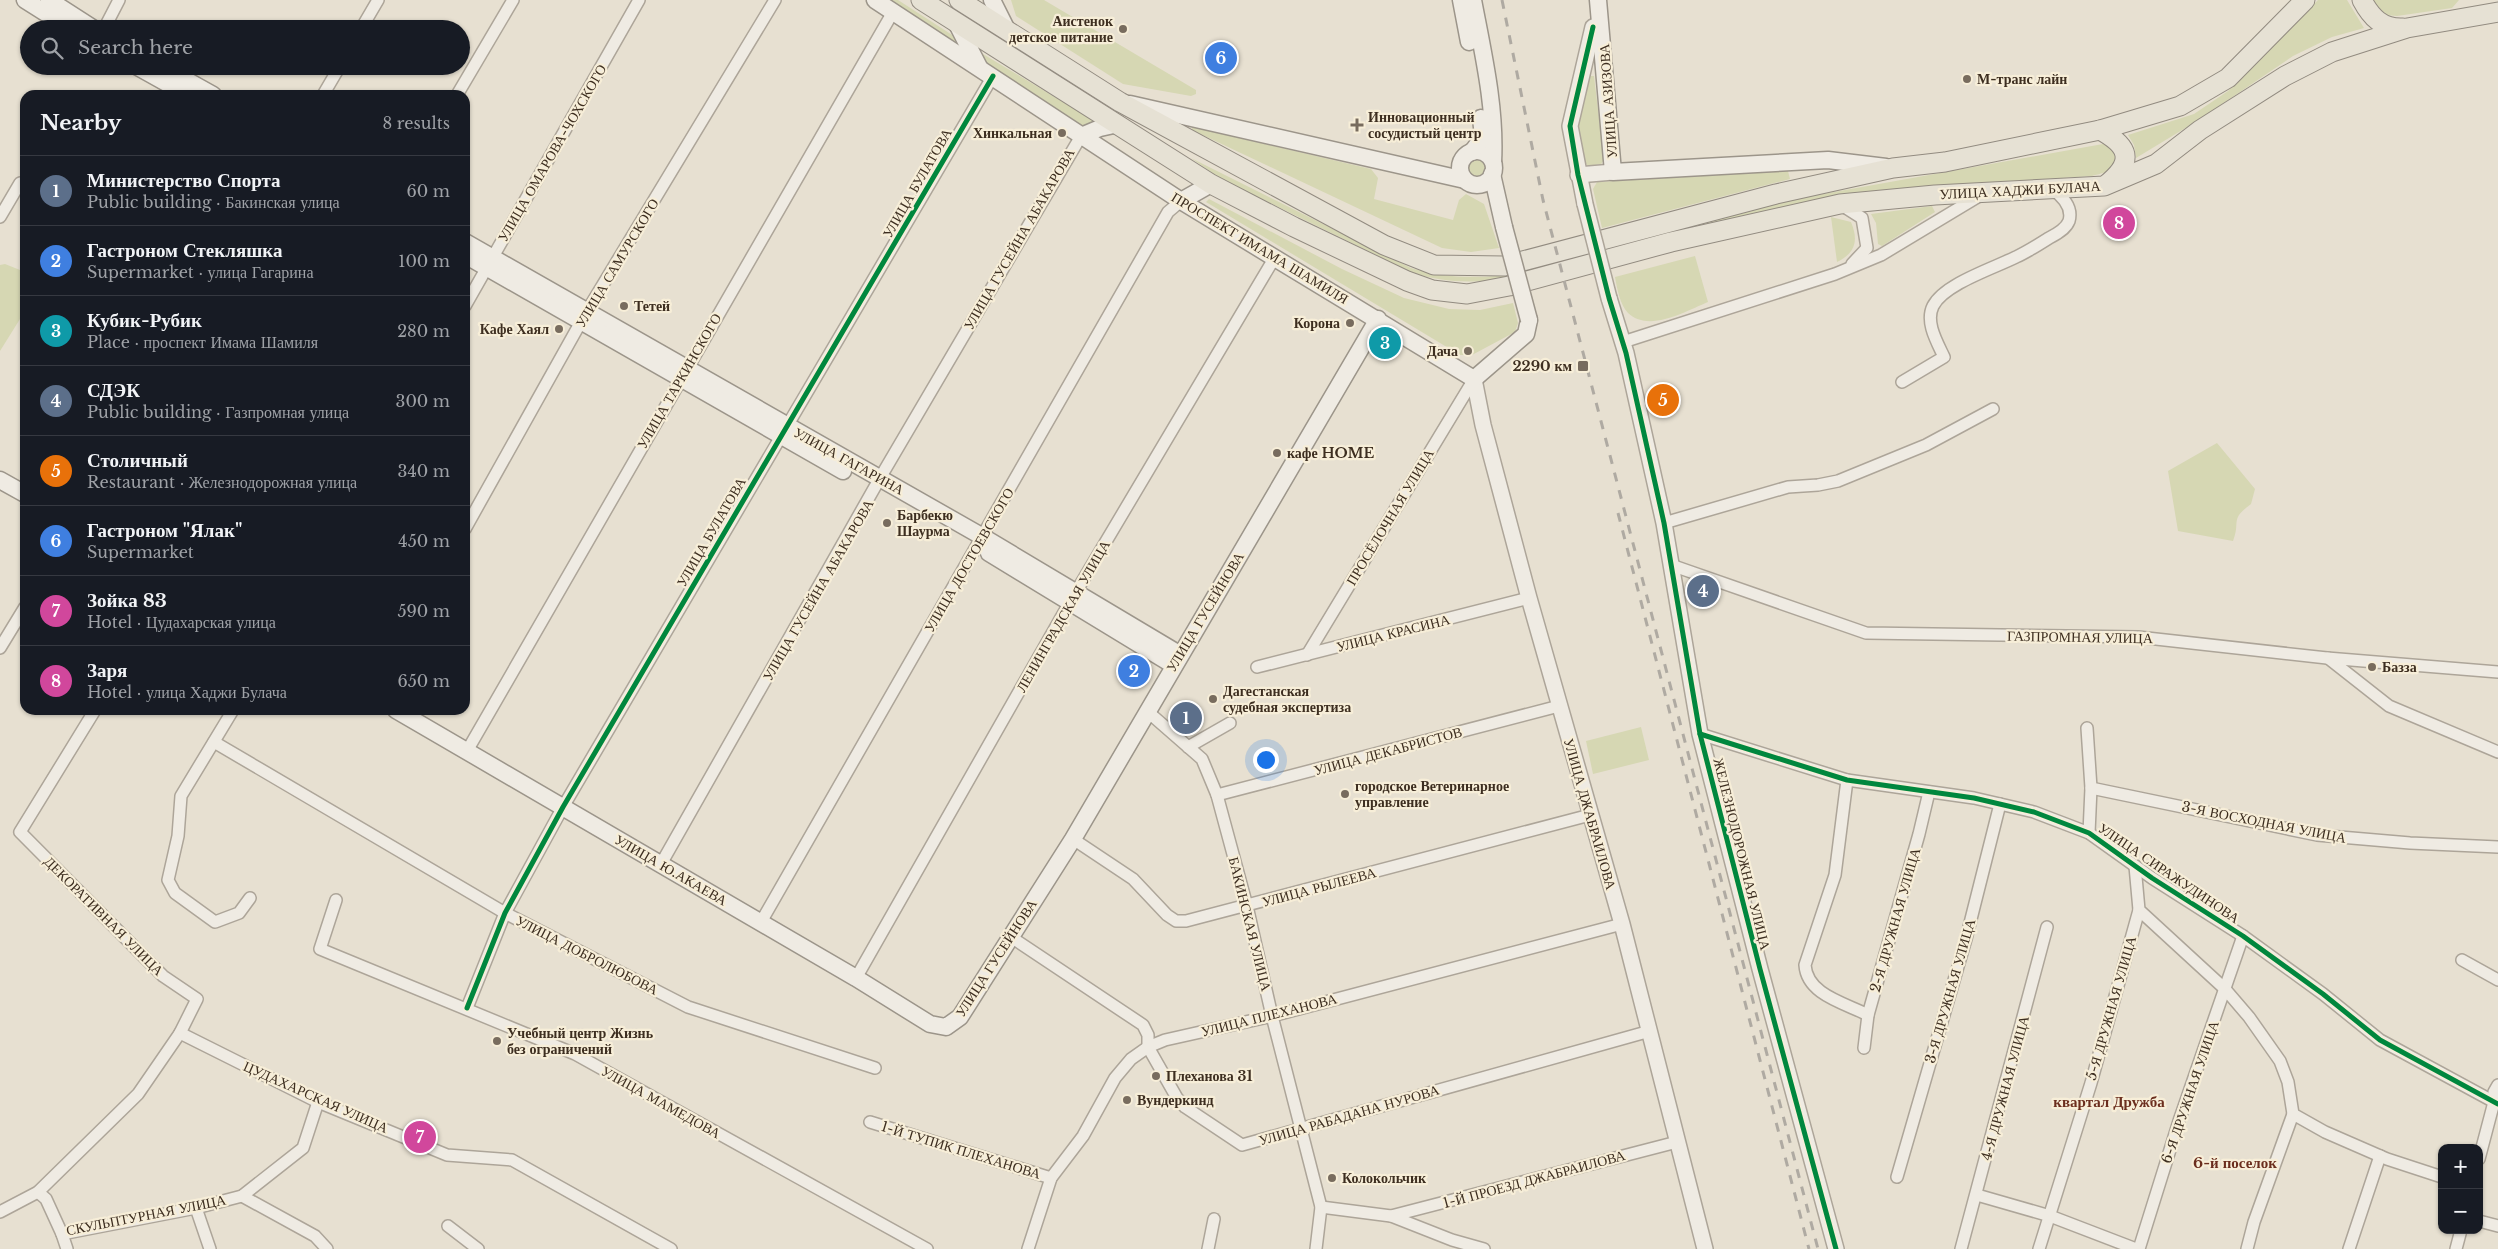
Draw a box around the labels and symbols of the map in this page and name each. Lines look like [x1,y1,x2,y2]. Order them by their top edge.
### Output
place label: Аистенок детское питание [1009,12,1114,46]
marker: Аистенок детское питание [1117,23,1129,35]
pin: 6 [1205,39,1237,77]
street label: УЛИЦА АЗИЗОВА [1595,42,1621,159]
street label: УЛИЦА ОМАРОВА-ЧОХСКОГО [494,61,610,245]
place label: М-транс лайн [1977,70,2067,88]
marker: М-транс лайн [1961,73,1973,85]
place label: Инновационный сосудистый центр [1368,108,1482,142]
marker: Инновационный сосудистый центр [1350,118,1364,132]
street label: УЛИЦА БУЛАТОВА [878,124,956,241]
place label: Хинкальная [973,124,1052,142]
marker: Хинкальная [1056,127,1068,139]
street label: УЛИЦА ГУСЕЙНА АБАКАРОВА [960,144,1079,333]
street label: УЛИЦА ХАДЖИ БУЛАЧА [1939,177,2102,203]
street label: ПРОСПЕКТ ИМАМА ШАМИЛЯ [1168,188,1352,308]
street label: УЛИЦА САМУРСКОГО [571,195,663,331]
pin: 8 [2103,204,2135,242]
place label: Тетей [634,297,670,315]
marker: Тетей [618,300,630,312]
street label: УЛИЦА ТАРКИНСКОГО [633,310,725,452]
place label: Корона [1294,314,1340,332]
marker: Корона [1344,317,1356,329]
place label: Кафе Хаял [480,320,549,338]
marker: Кафе Хаял [553,323,565,335]
pin: 3 [1369,324,1401,362]
place label: Дача [1427,342,1458,360]
marker: Дача [1462,345,1474,357]
place label: 2290 км [1512,357,1572,375]
marker: 2290 км [1576,359,1590,373]
pin: 5 [1647,381,1679,419]
street label: УЛИЦА ГАГАРИНА [791,423,908,499]
place label: кафе HOME [1287,444,1375,462]
street label: ПРОСЁЛОЧНАЯ УЛИЦА [1342,445,1438,589]
marker: кафе HOME [1271,447,1283,459]
street label: УЛИЦА БУЛАТОВА [672,473,750,590]
street label: УЛИЦА ДОСТОЕВСКОГО [920,484,1018,636]
street label: УЛИЦА ГУСЕЙНА АБАКАРОВА [759,495,878,684]
place label: Барбекю Шаурма [897,506,953,540]
marker: Барбекю Шаурма [881,517,893,529]
street label: ЛЕНИНГРАДСКАЯ УЛИЦА [1012,536,1114,695]
street label: УЛИЦА ГУСЕЙНОВА [1162,548,1248,675]
pin: 4 [1687,572,1719,610]
street label: УЛИЦА КРАСИНА [1334,610,1453,656]
street label: ГАЗПРОМНАЯ УЛИЦА [2007,627,2154,647]
pin: 2 [1118,652,1150,690]
place label: Базза [2382,658,2417,676]
marker: Базза [2366,661,2378,673]
place label: Дагестанская судебная экспертиза [1223,682,1351,716]
marker: Дагестанская судебная экспертиза [1207,693,1219,705]
pin: 1 [1170,699,1202,737]
street label: УЛИЦА ДЕКАБРИСТОВ [1312,723,1464,779]
street label: УЛИЦА ДЖАБРАИЛОВА [1560,736,1621,893]
your location [1253,747,1279,773]
street label: ЖЕЛЕЗНОДОРОЖНАЯ УЛИЦА [1709,756,1775,953]
place label: городское Ветеринарное управление [1355,777,1509,811]
marker: городское Ветеринарное управление [1339,788,1351,800]
street label: 3-Я ВОСХОДНАЯ УЛИЦА [2180,797,2349,847]
street label: УЛИЦА СИРАЖУДИНОВА [2095,819,2244,928]
street label: УЛИЦА Ю.АКАЕВА [612,830,731,910]
street label: 2-Я ДРУЖНАЯ УЛИЦА [1866,845,1925,994]
street label: ДЕКОРАТИВНАЯ УЛИЦА [40,852,168,980]
street label: БАКИНСКАЯ УЛИЦА [1225,855,1276,994]
street label: УЛИЦА РЫЛЕЕВА [1260,863,1379,911]
street label: УЛИЦА ГУСЕЙНОВА [951,895,1041,1020]
street label: УЛИЦА ДОБРОЛЮБОВА [513,911,662,999]
street label: 3-Я ДРУЖНАЯ УЛИЦА [1921,916,1980,1065]
street label: 5-Я ДРУЖНАЯ УЛИЦА [2082,933,2140,1082]
street label: УЛИЦА ПЛЕХАНОВА [1199,989,1340,1041]
street label: 4-Я ДРУЖНАЯ УЛИЦА [1977,1013,2033,1162]
street label: 6-Я ДРУЖНАЯ УЛИЦА [2157,1017,2223,1166]
place label: Учебный центр Жизнь без ограничений [507,1024,654,1058]
marker: Учебный центр Жизнь без ограничений [491,1035,503,1047]
street label: ЦУДАХАРСКАЯ УЛИЦА [241,1057,392,1137]
street label: УЛИЦА МАМЕДОВА [598,1062,725,1143]
place label: Плеханова 31 [1166,1067,1253,1085]
marker: Плеханова 31 [1150,1070,1162,1082]
street label: УЛИЦА РАБАДАНА НУРОВА [1257,1080,1442,1149]
place label: Вундеркинд [1137,1091,1214,1109]
district label: квартал Дружба [2053,1092,2165,1111]
marker: Вундеркинд [1121,1094,1133,1106]
street label: 1-Й ТУПИК ПЛЕХАНОВА [879,1117,1044,1183]
pin: 7 [404,1118,436,1156]
street label: 1-Й ПРОЕЗД ДЖАБРАИЛОВА [1441,1146,1628,1212]
district label: 6-й поселок [2193,1153,2277,1172]
place label: Колокольчик [1342,1169,1427,1187]
marker: Колокольчик [1326,1172,1338,1184]
street label: СКУЛЬПТУРНАЯ УЛИЦА [65,1191,228,1239]

